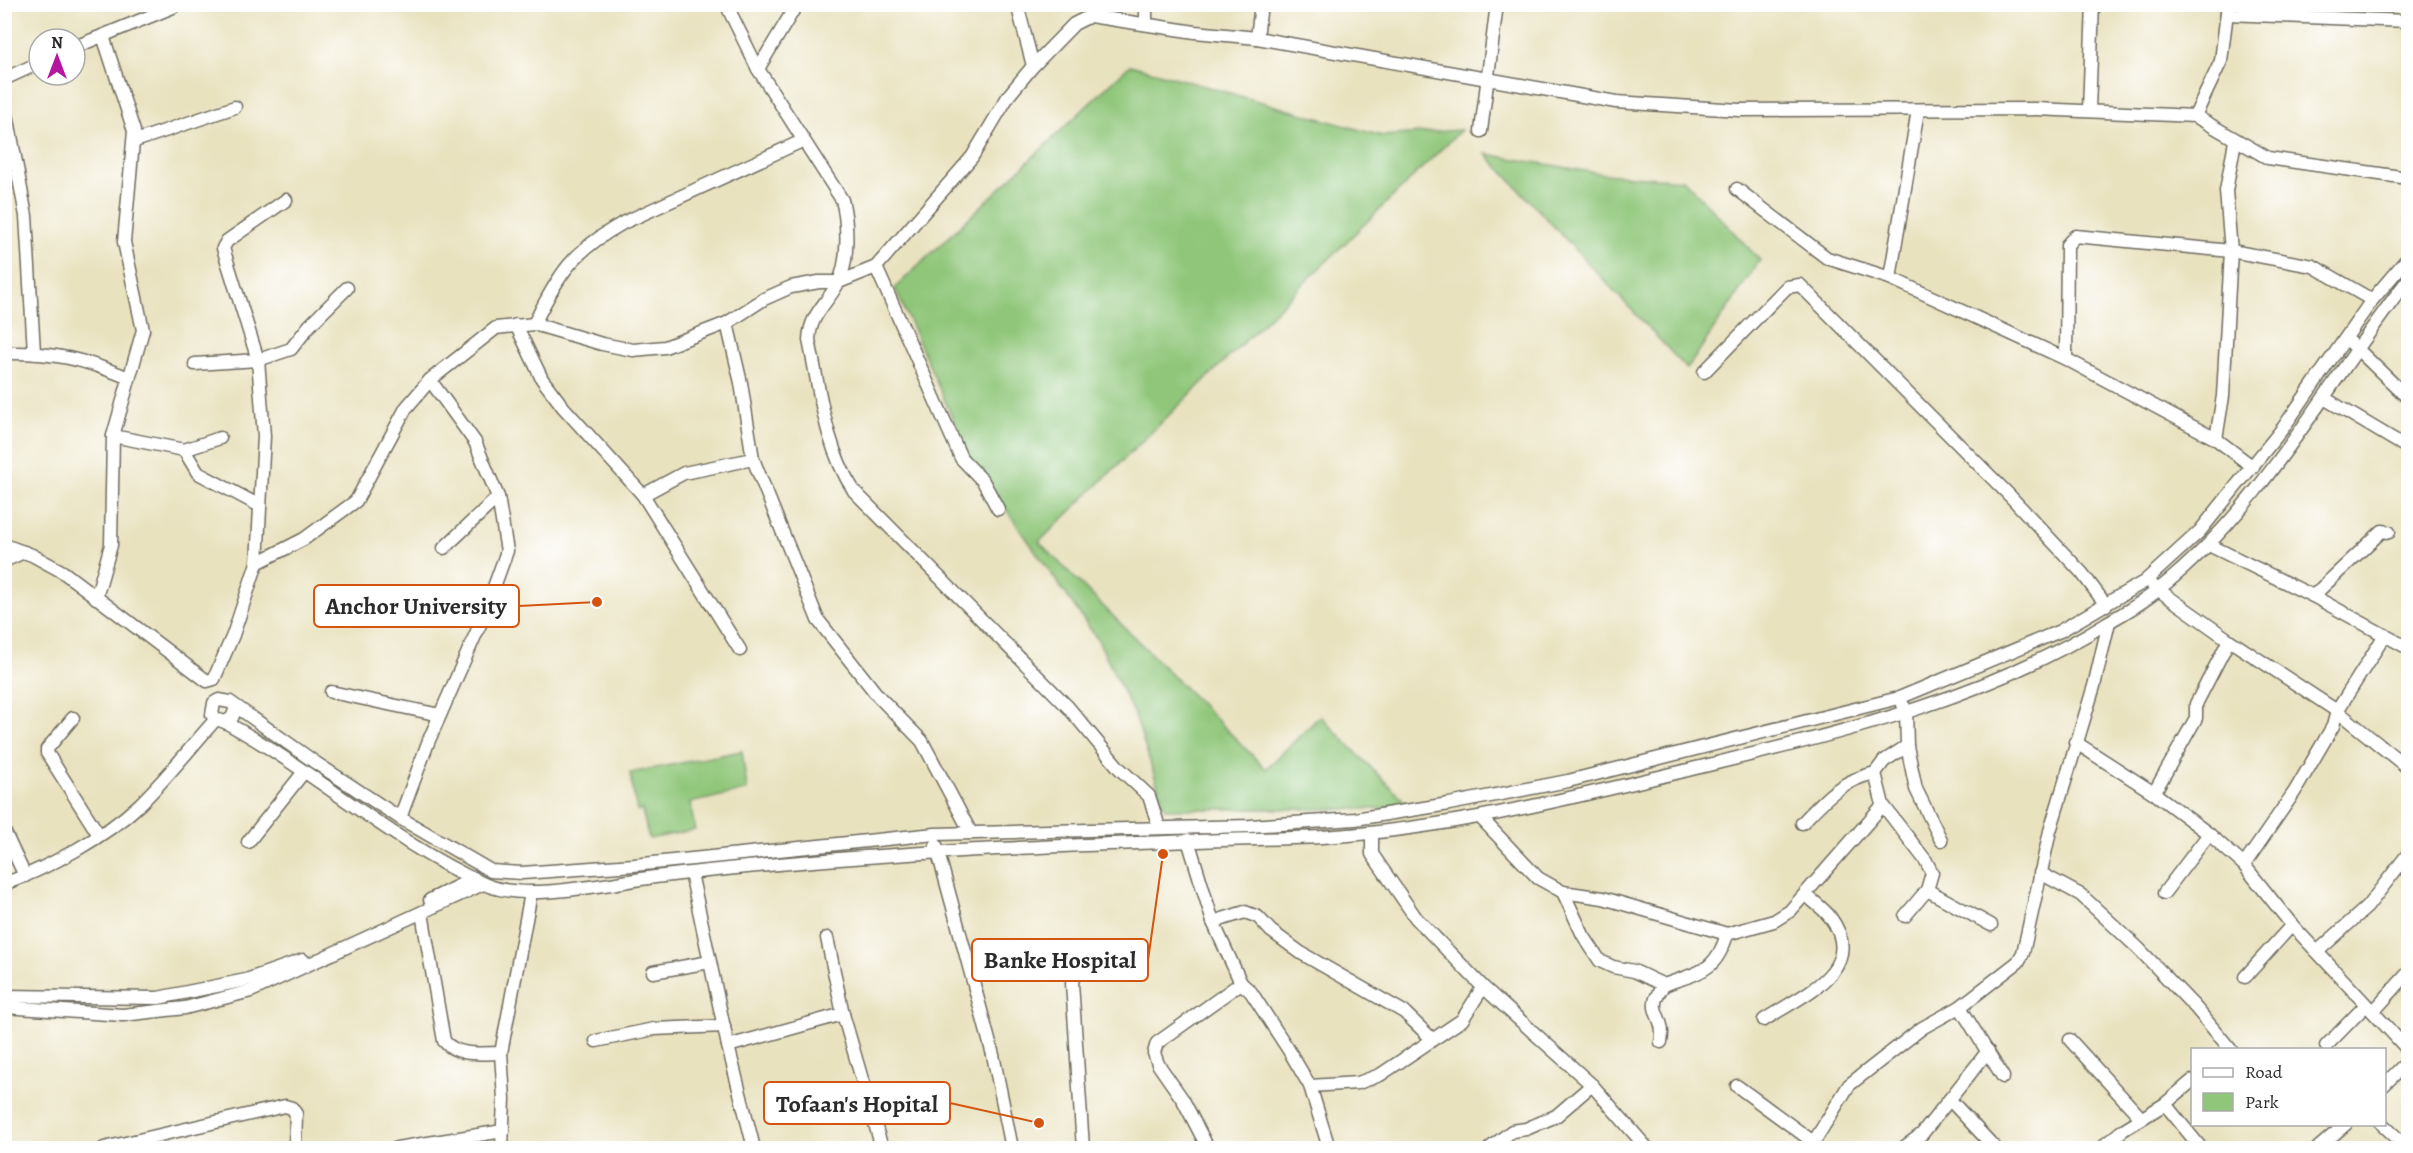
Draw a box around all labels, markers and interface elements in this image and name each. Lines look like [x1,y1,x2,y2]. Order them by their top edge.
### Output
north arrow [27,27,87,87]
text: N [51,32,63,54]
callout: Anchor University [314,585,519,627]
text: Anchor University [324,590,508,622]
callout: Banke Hospital [972,939,1148,981]
text: Banke Hospital [984,944,1137,976]
legend [2191,1048,2386,1126]
text: Road [2245,1060,2283,1084]
callout: Tofaan's Hopital [764,1082,950,1124]
text: Tofaan's Hopital [776,1088,939,1120]
text: Park [2245,1090,2279,1114]

